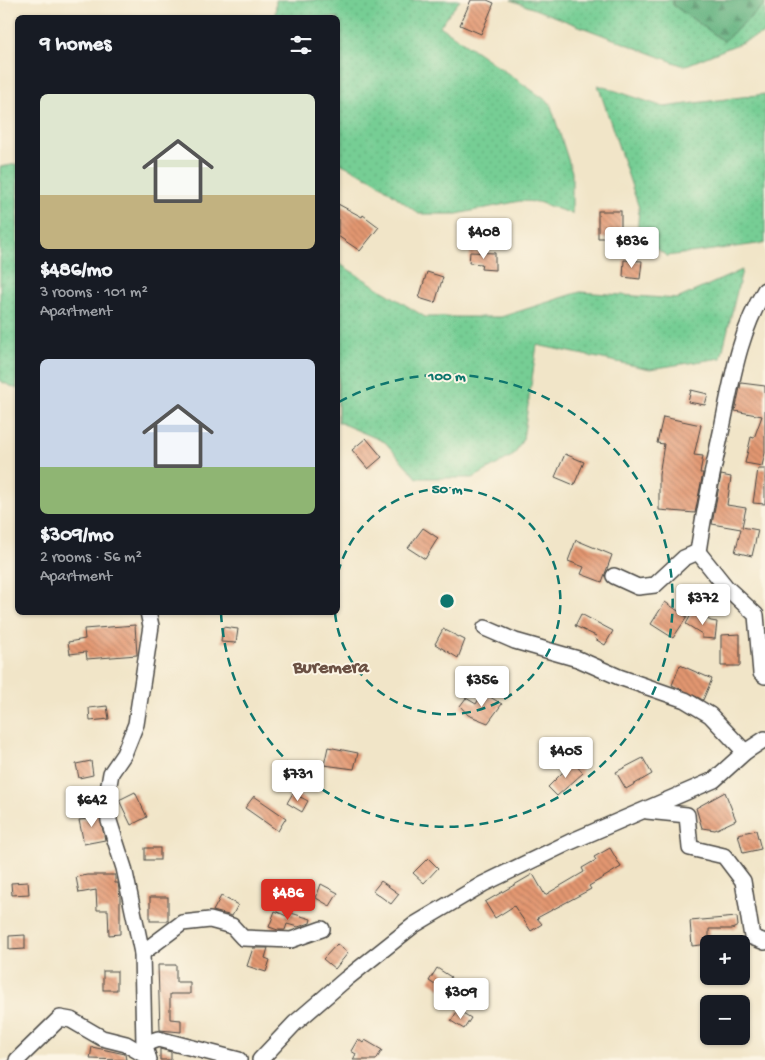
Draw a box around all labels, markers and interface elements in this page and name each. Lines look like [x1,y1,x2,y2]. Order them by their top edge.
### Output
icon: filters [287,31,315,59]
text: 9 homes [40,33,111,58]
icon: home [133,126,223,216]
pin: $408 [454,218,514,260]
text: $408 [468,224,500,243]
pin: $836 [602,226,662,269]
text: $836 [616,233,648,252]
text: $486/mo [40,259,112,284]
text: 3 rooms · 101 m² [40,284,148,303]
text: Apartment [40,303,112,322]
text: 100 m [427,368,466,386]
icon: home [133,391,223,481]
text: 50 m [432,481,463,499]
text: $309/mo [40,524,114,549]
text: 2 rooms · 56 m² [40,549,142,568]
text: Apartment [40,568,112,587]
pin: $372 [673,584,733,626]
text: $372 [687,590,719,609]
centre of rings [438,592,456,610]
district label: Buremera [292,657,370,680]
pin: $356 [452,666,512,708]
text: $356 [466,672,498,691]
pin: $405 [536,736,596,779]
text: $405 [550,743,582,762]
pin: $731 [268,760,328,802]
text: $731 [283,766,313,785]
pin: $642 [62,786,122,828]
text: $642 [77,792,107,811]
pin: $486 [258,878,318,921]
text: $486 [272,885,304,904]
map controls [700,935,750,1045]
button: + [700,935,750,985]
pin: $309 [431,978,491,1020]
text: $309 [445,984,477,1003]
button: − [700,995,750,1045]

